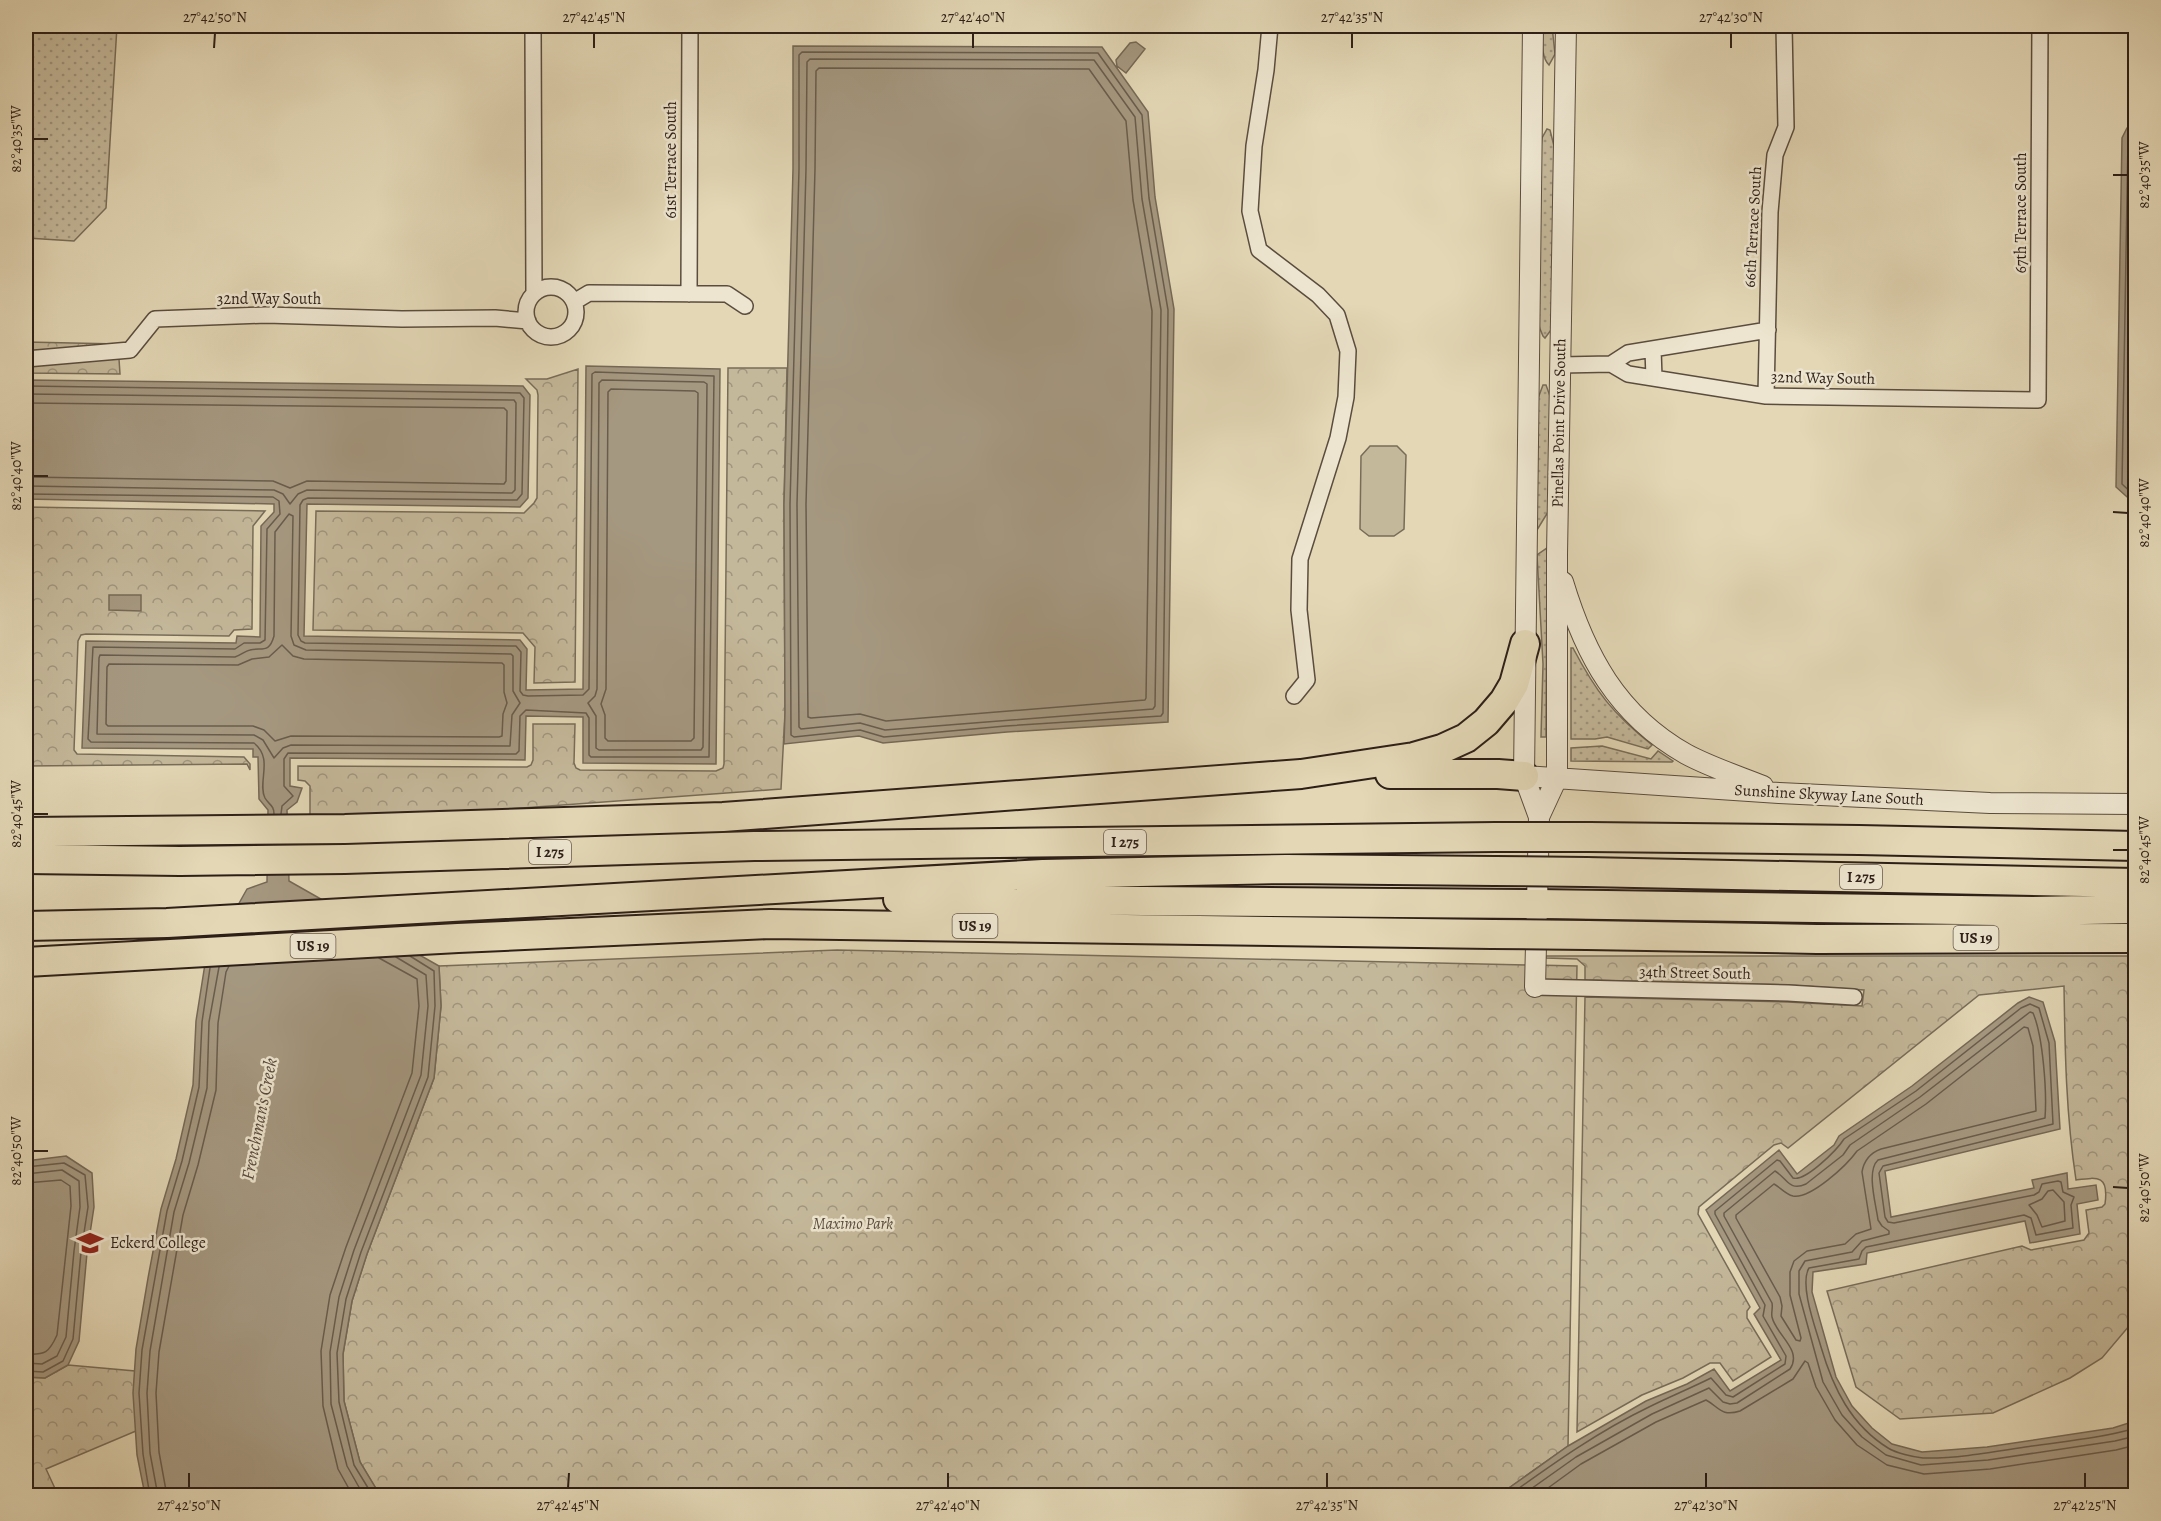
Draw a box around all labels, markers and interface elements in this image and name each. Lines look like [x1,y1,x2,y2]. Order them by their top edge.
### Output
text: 27°42'50"N [183,7,247,27]
text: 27°42'45"N [562,7,626,27]
text: 27°42'40"N [941,7,1005,27]
text: 27°42'35"N [1321,7,1383,27]
text: 27°42'30"N [1699,7,1763,27]
street label: 61st Terrace South [660,101,682,219]
text: 82°40'35"W [6,105,26,173]
text: 82°40'35"W [2134,141,2154,209]
street label: 67th Terrace South [2010,152,2032,274]
street label: 66th Terrace South [1739,165,1767,288]
street label: 32nd Way South [217,288,322,310]
street label: Pinellas Point Drive South [1547,338,1571,508]
street label: 32nd Way South [1771,366,1876,390]
text: 82°40'40"W [6,441,26,511]
text: 82°40'40"W [2134,478,2154,548]
street label: Sunshine Skyway Lane South [1734,779,1925,811]
text: 82°40'45"W [6,780,26,848]
text: 82°40'45"W [2134,816,2154,884]
road number: I 275 [1104,830,1146,854]
road number: I 275 [529,840,571,864]
road number: I 275 [1840,865,1882,889]
road number: US 19 [952,914,998,938]
road number: US 19 [1954,926,1998,950]
road number: US 19 [290,934,336,958]
street label: 34th Street South [1639,961,1752,985]
water label: Frenchman's Creek [235,1056,283,1182]
text: 82°40'50"W [6,1116,26,1186]
text: 82°40'50"W [2134,1153,2154,1223]
park label: Maximo Park [813,1213,893,1235]
school or university icon: Eckerd College [75,1228,105,1258]
place label: Eckerd College [110,1232,206,1254]
text: 27°42'50"N [157,1495,221,1515]
text: 27°42'45"N [536,1495,600,1515]
text: 27°42'40"N [916,1495,980,1515]
text: 27°42'35"N [1296,1495,1358,1515]
text: 27°42'30"N [1674,1495,1738,1515]
text: 27°42'25"N [2053,1495,2117,1515]

